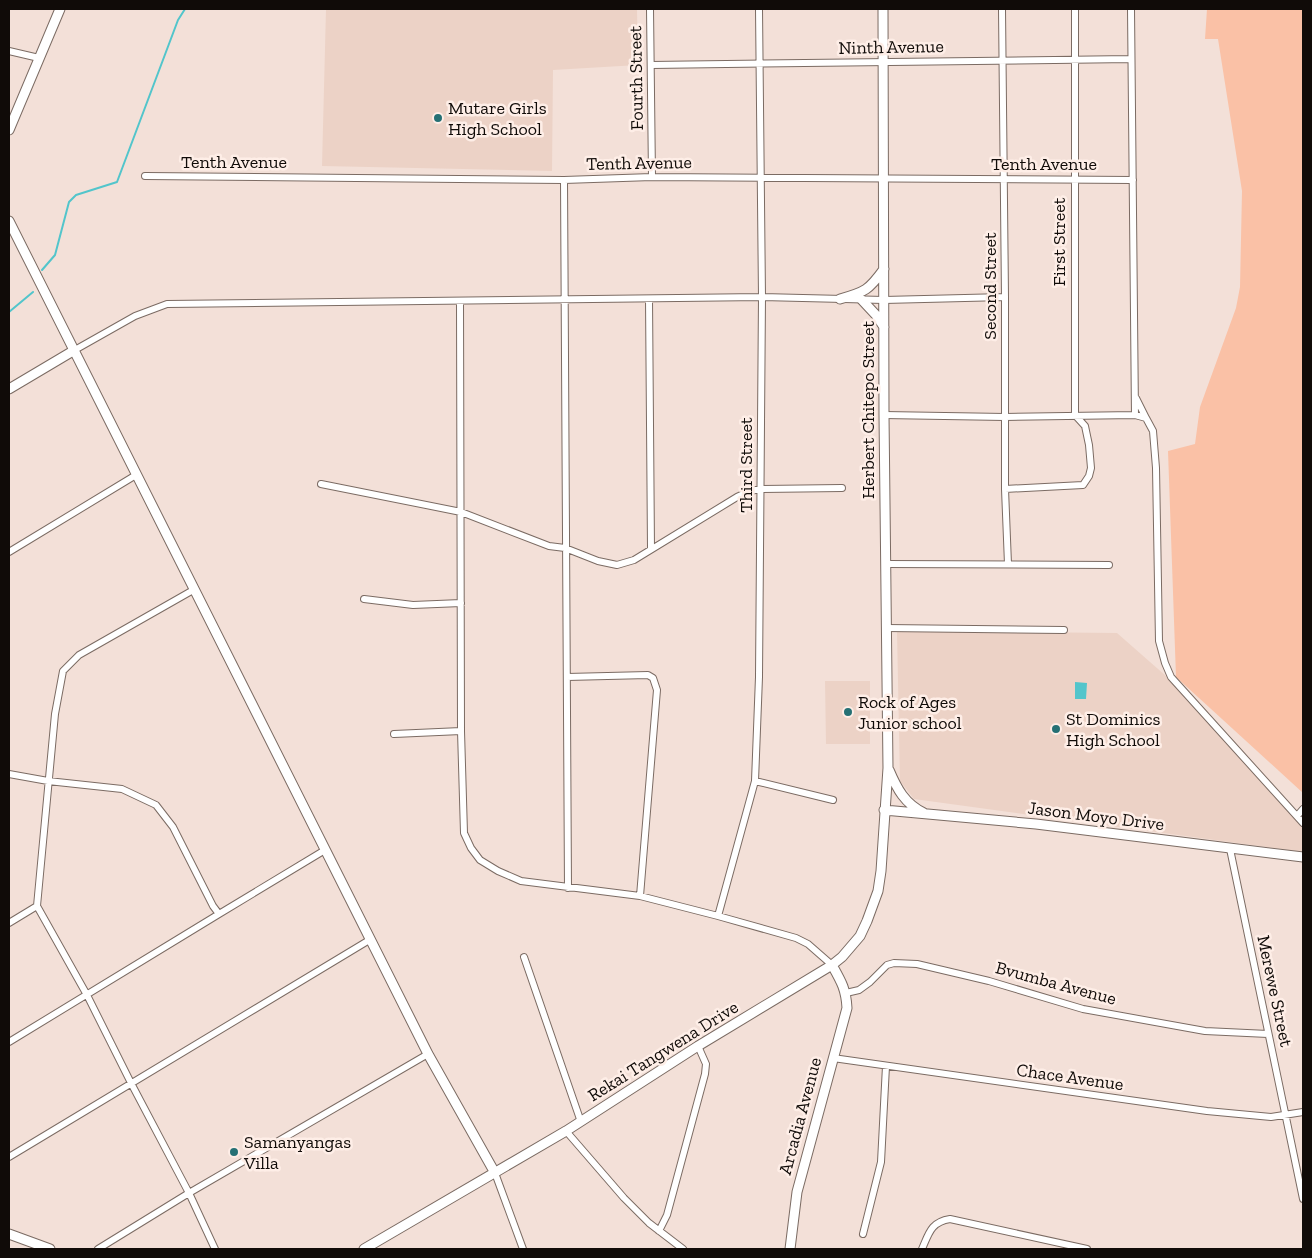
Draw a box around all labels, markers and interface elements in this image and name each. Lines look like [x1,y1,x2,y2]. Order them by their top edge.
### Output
street label: Fourth Street [624,25,648,131]
street label: Ninth Avenue [838,35,944,59]
place label: Mutare Girls High School [448,97,547,140]
marker: Mutare Girls High School [432,112,444,124]
street label: Tenth Avenue [181,151,287,173]
street label: Tenth Avenue [586,151,692,175]
street label: Tenth Avenue [991,153,1097,175]
street label: First Street [1048,197,1070,286]
street label: Second Street [979,232,1001,340]
street label: Herbert Chitepo Street [857,321,879,499]
street label: Third Street [735,417,757,513]
place label: Rock of Ages Junior school [858,691,962,734]
marker: Rock of Ages Junior school [842,706,854,718]
place label: St Dominics High School [1066,708,1161,751]
marker: St Dominics High School [1050,723,1062,735]
street label: Jason Moyo Drive [1027,797,1165,835]
street label: Merewe Street [1252,933,1298,1049]
street label: Bvumba Avenue [993,956,1119,1010]
street label: Rekai Tangwena Drive [584,996,742,1106]
street label: Arcadia Avenue [774,1055,826,1177]
street label: Chace Avenue [1015,1059,1125,1095]
place label: Samanyangas Villa [243,1131,351,1174]
marker: Samanyangas Villa [228,1146,240,1158]

